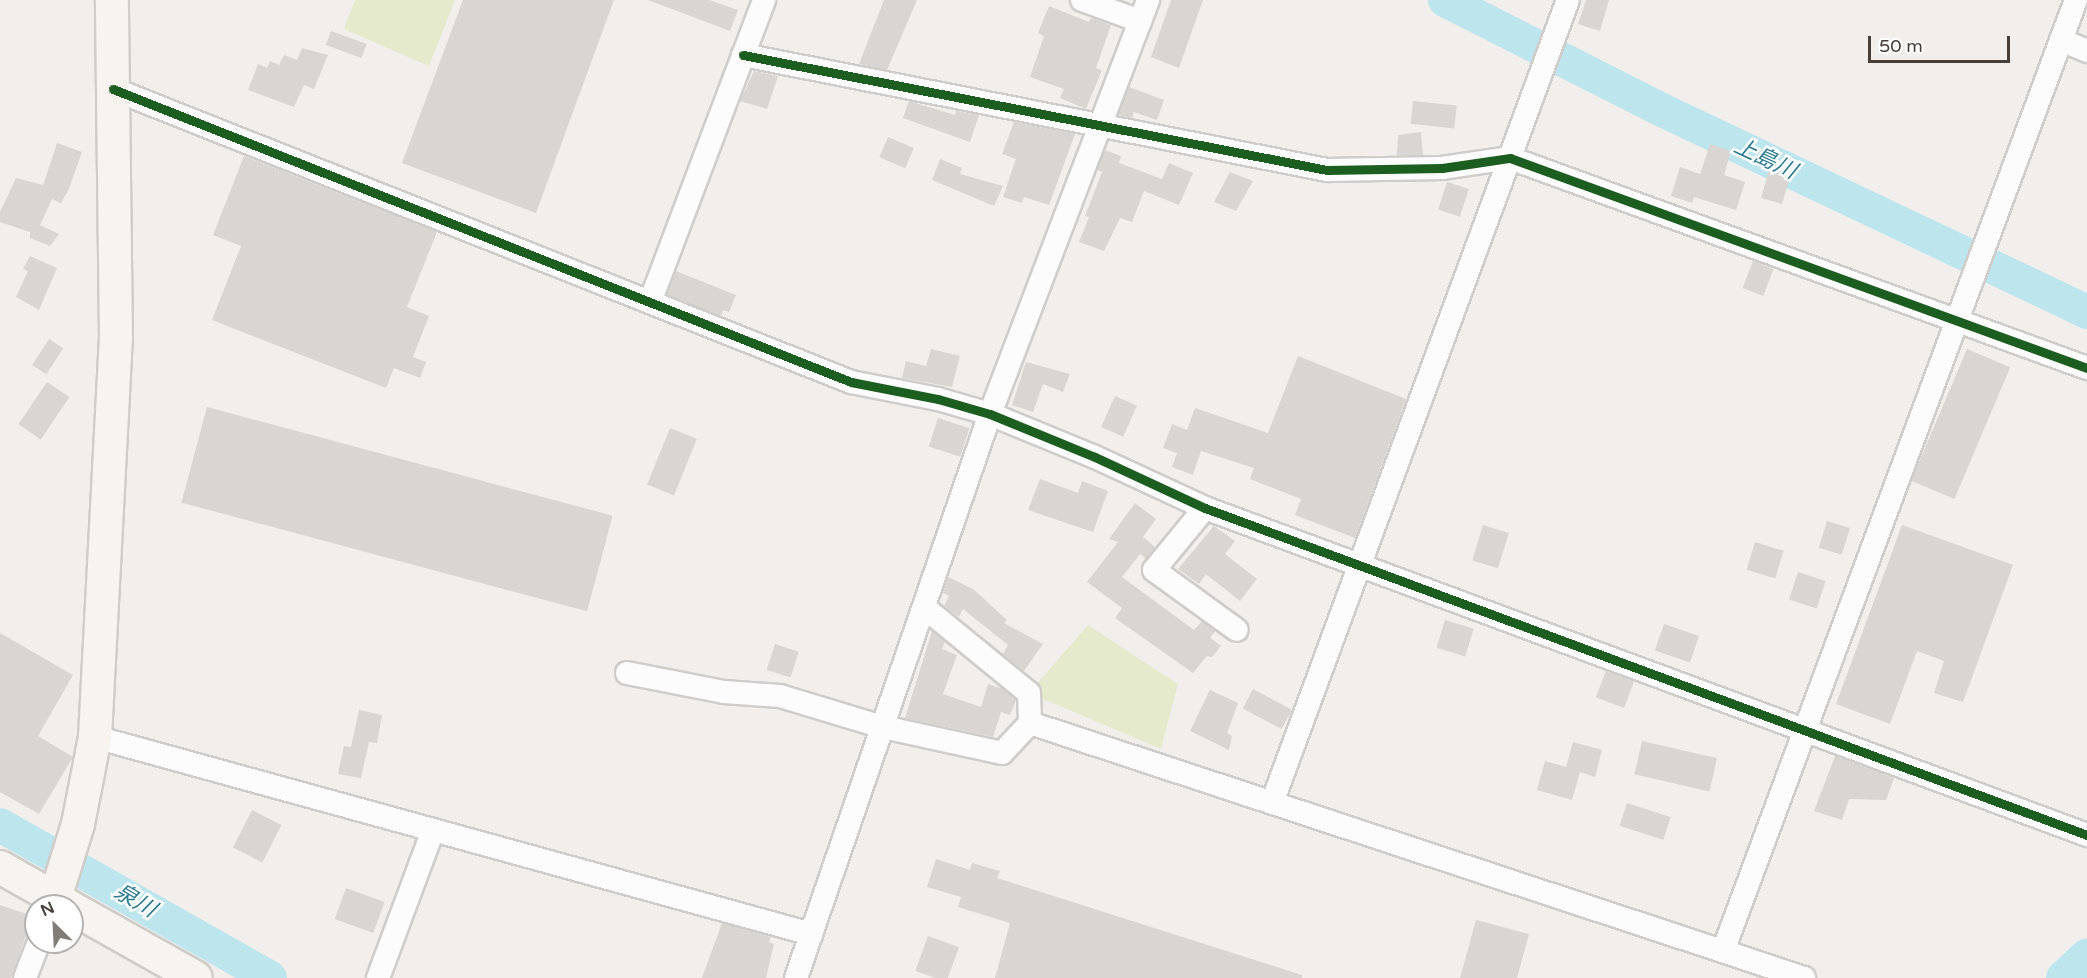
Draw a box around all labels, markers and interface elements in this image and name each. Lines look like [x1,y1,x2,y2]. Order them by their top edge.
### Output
scale bar [1871,24,2014,62]
text: 50 m [1879,35,1923,57]
water label: 上島川 [1730,133,1800,185]
water label: 泉川 [109,879,161,923]
north arrow [24,894,84,954]
text: N [38,898,57,921]

